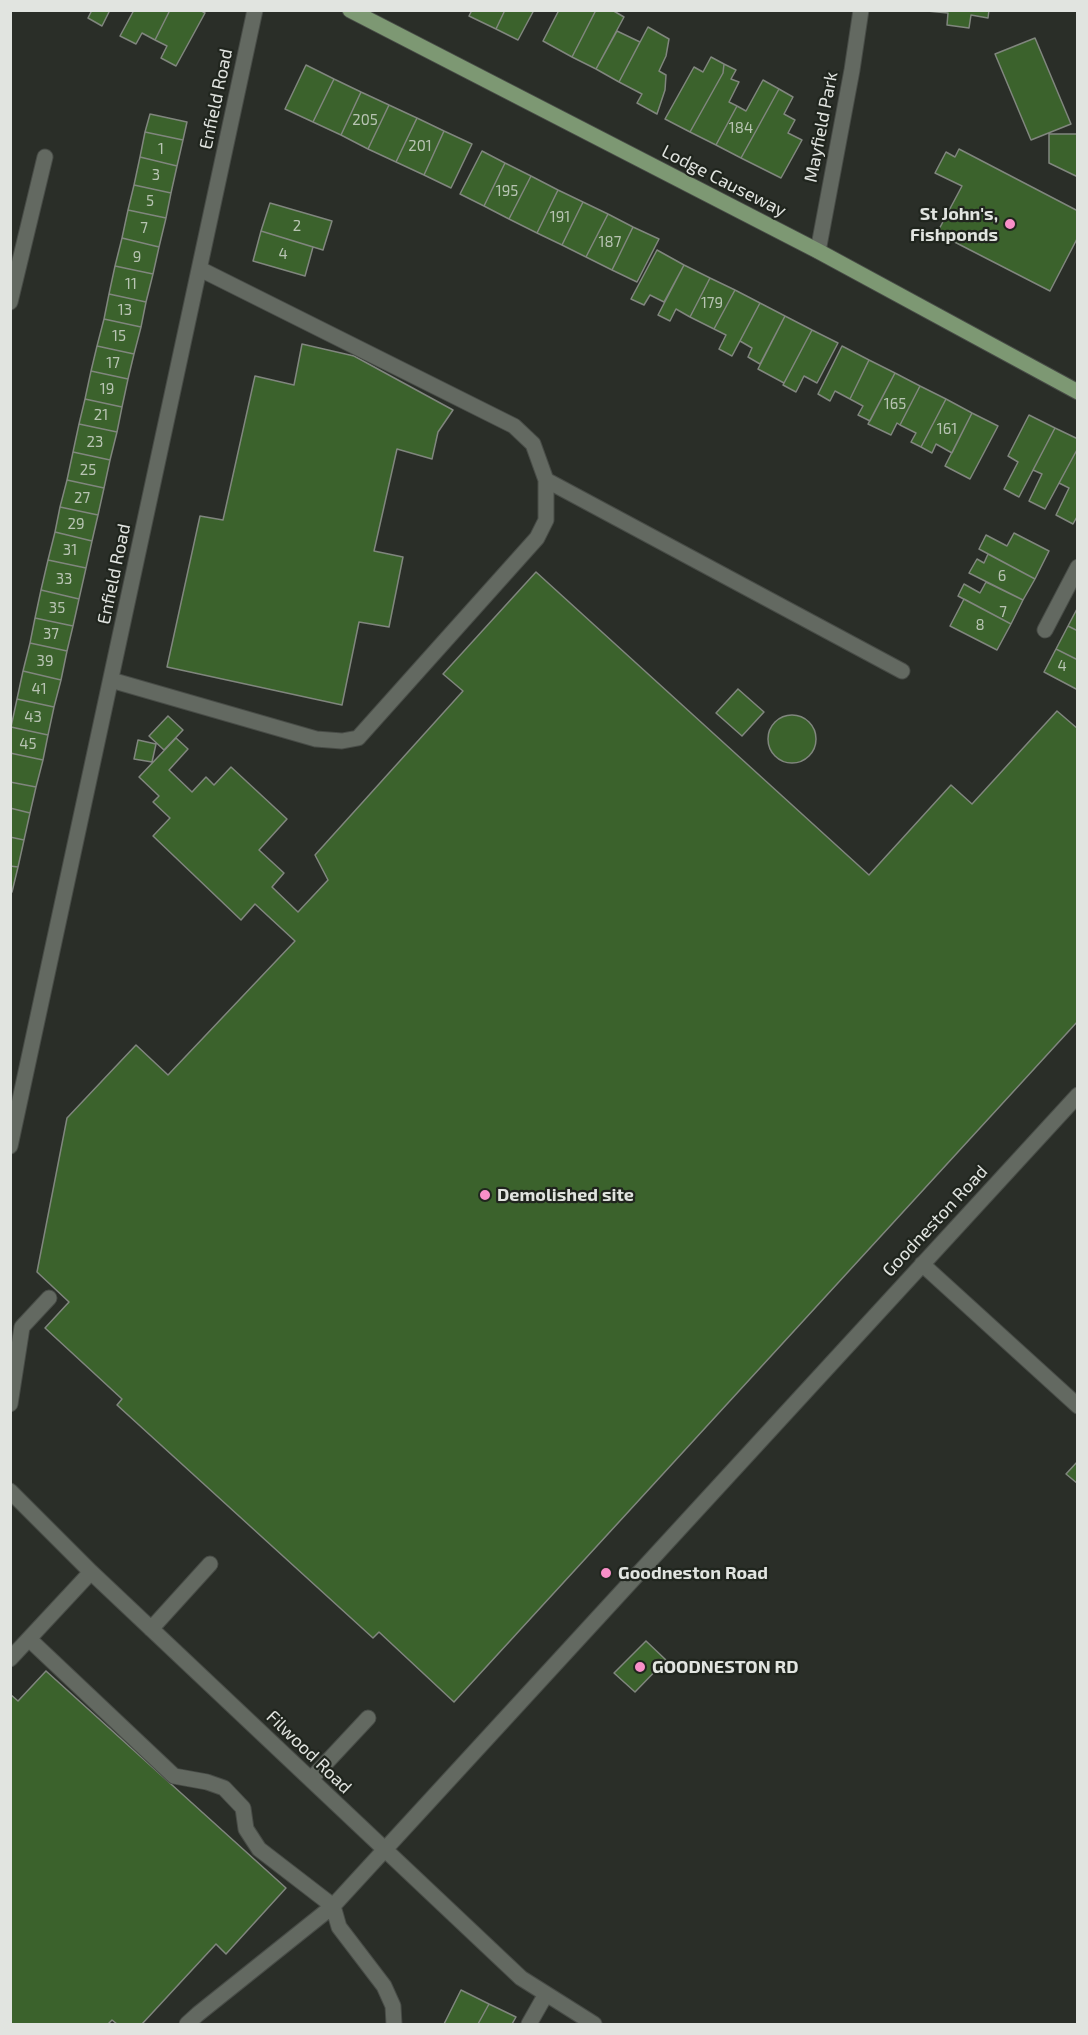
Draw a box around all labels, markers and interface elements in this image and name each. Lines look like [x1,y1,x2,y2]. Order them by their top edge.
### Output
street label: Enfield Road [195,47,237,151]
street label: Mayfield Park [800,70,842,184]
house number: 205 [352,111,378,129]
house number: 184 [729,119,753,137]
house number: 201 [408,137,432,155]
house number: 1 [158,140,164,158]
street label: Lodge Causeway [658,140,790,222]
house number: 3 [152,166,160,184]
house number: 195 [496,182,518,200]
house number: 5 [146,192,154,210]
place label: St John's, Fishponds [910,203,998,246]
house number: 191 [550,208,570,226]
house number: 2 [293,217,301,235]
marker: St John's, Fishponds [1003,217,1017,231]
house number: 7 [140,219,148,237]
house number: 187 [599,233,621,251]
house number: 4 [278,245,288,263]
house number: 9 [133,248,141,266]
house number: 11 [125,275,137,293]
house number: 179 [701,294,723,312]
house number: 13 [118,301,132,319]
house number: 15 [112,327,126,345]
house number: 17 [106,354,120,372]
house number: 19 [100,380,114,398]
house number: 165 [884,395,906,413]
house number: 21 [94,406,108,424]
house number: 161 [937,420,957,438]
house number: 23 [87,433,103,451]
house number: 25 [80,461,96,479]
house number: 27 [74,489,90,507]
house number: 29 [67,515,85,533]
street label: Enfield Road [93,522,135,626]
house number: 31 [63,541,77,559]
house number: 6 [998,567,1006,585]
house number: 33 [56,570,72,588]
house number: 35 [49,599,65,617]
house number: 7 [999,603,1007,621]
house number: 8 [975,616,985,634]
house number: 37 [43,625,59,643]
house number: 39 [37,652,53,670]
house number: 4 [1057,657,1067,675]
house number: 41 [31,680,47,698]
house number: 43 [24,708,42,726]
house number: 45 [19,735,37,753]
street label: Goodneston Road [878,1161,992,1281]
place label: Demolished site [497,1184,634,1206]
marker: Demolished site [478,1188,492,1202]
place label: Goodneston Road [618,1562,768,1584]
marker: Goodneston Road [599,1566,613,1580]
place label: GOODNESTON RD [652,1656,799,1678]
marker: GOODNESTON RD [633,1660,647,1674]
street label: Filwood Road [262,1706,356,1798]

